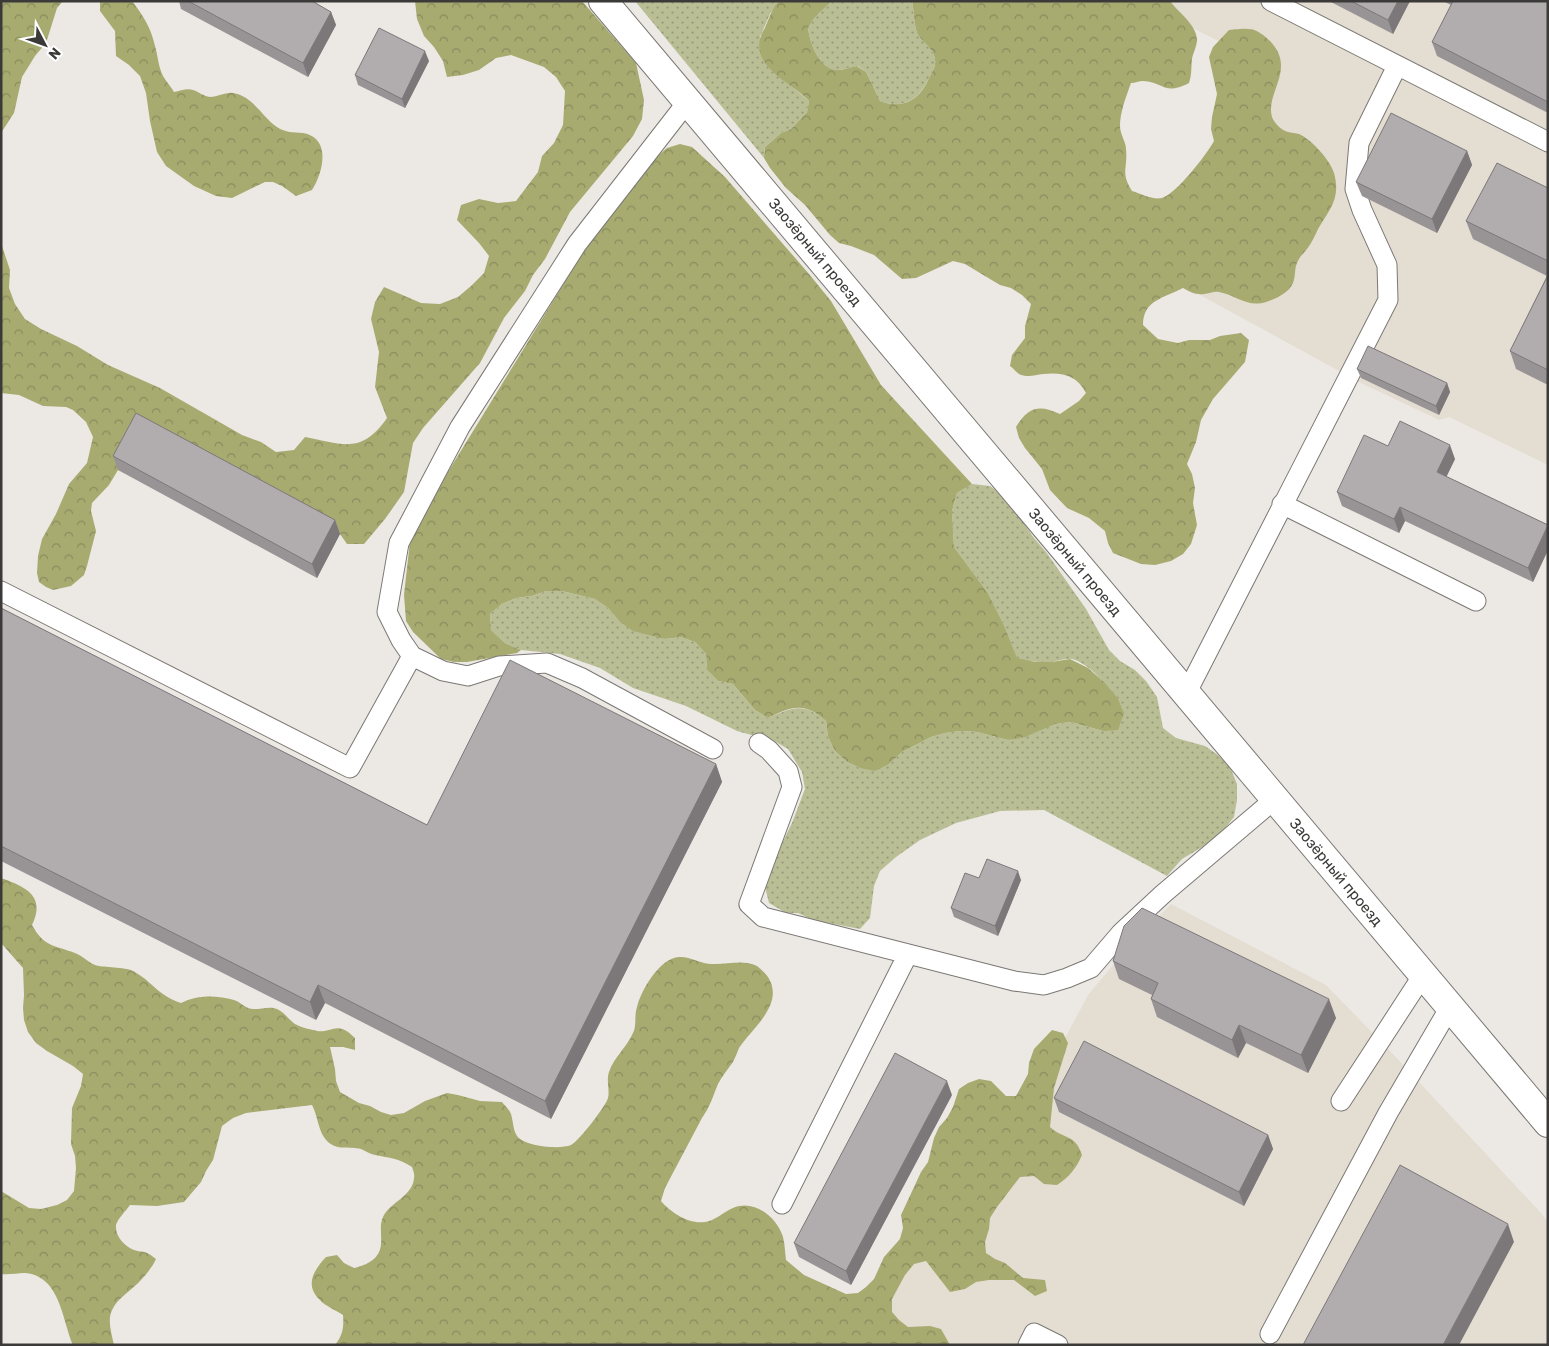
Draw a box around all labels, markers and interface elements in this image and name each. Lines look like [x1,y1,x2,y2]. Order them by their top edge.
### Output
north arrow [20,20,70,70]
text: N [45,44,64,63]
street label: Заозёрный проезд [765,194,865,310]
street label: Заозёрный проезд [1025,504,1125,620]
street label: Заозёрный проезд [1286,814,1386,930]

